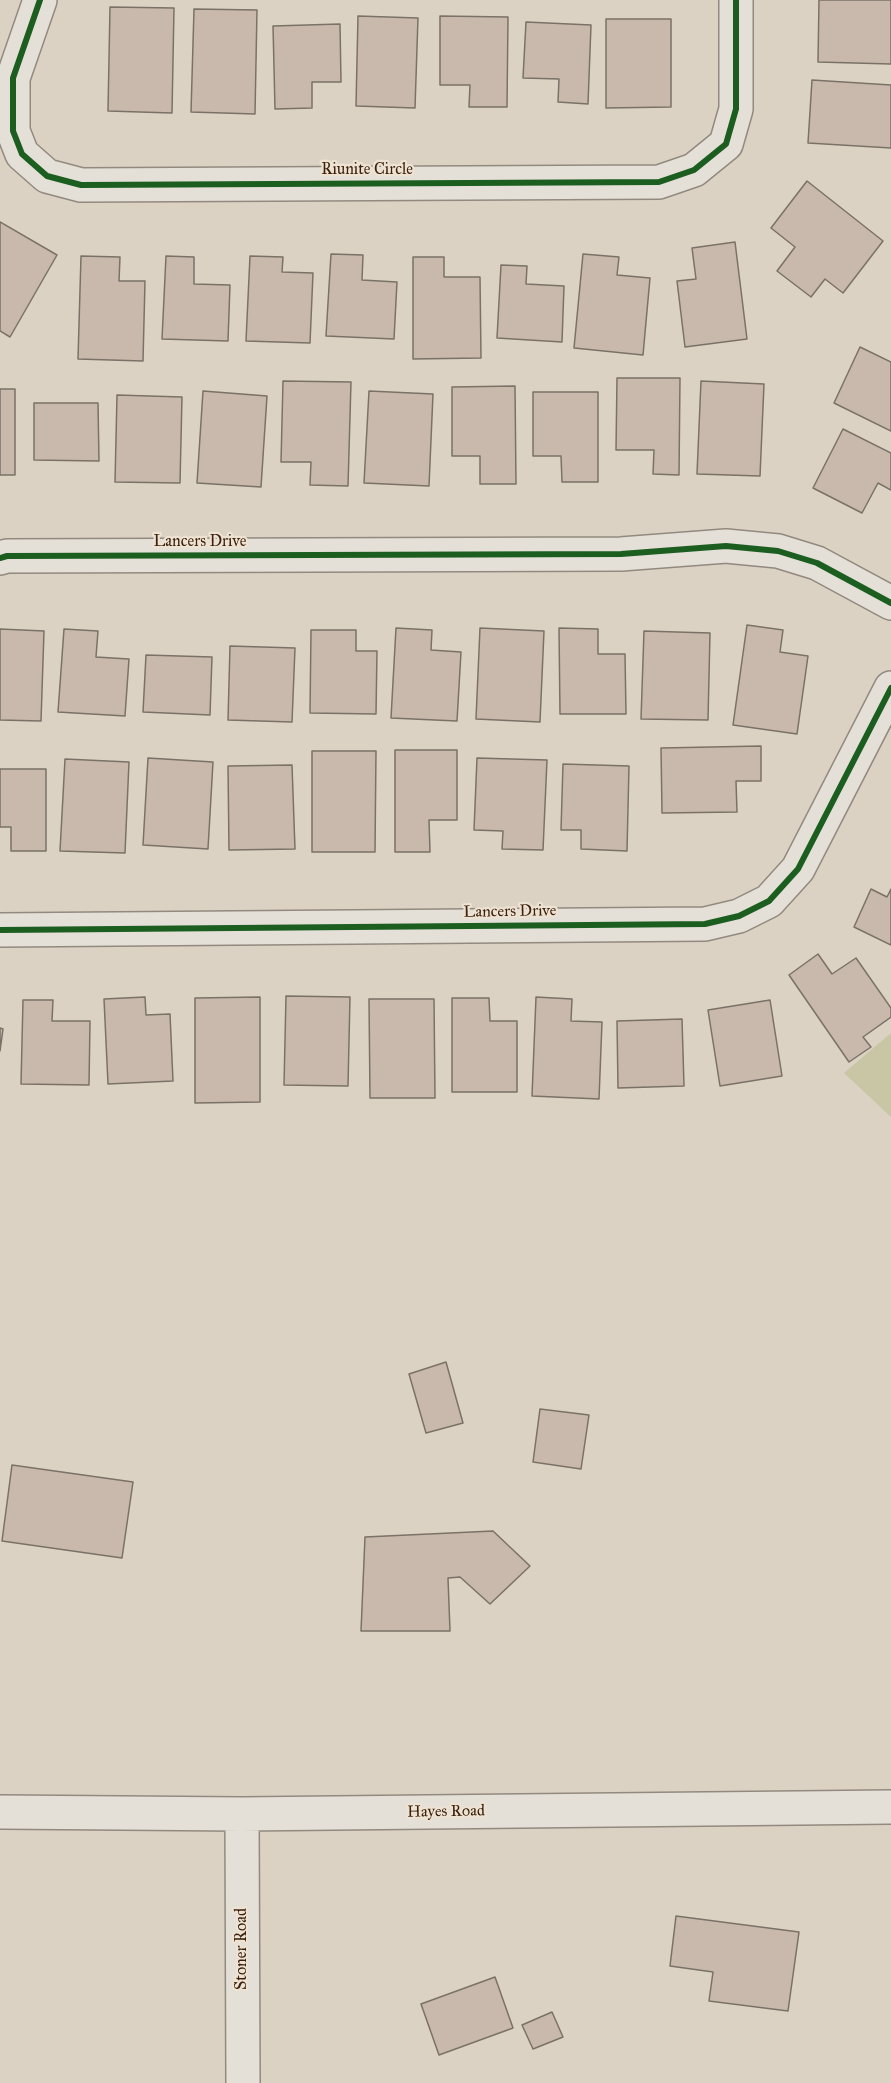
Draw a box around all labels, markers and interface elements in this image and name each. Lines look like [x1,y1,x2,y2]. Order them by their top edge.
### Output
street label: Riunite Circle [321,160,413,180]
street label: Lancers Drive [154,532,246,552]
street label: Lancers Drive [463,902,557,922]
street label: Hayes Road [407,1802,485,1822]
street label: Stoner Road [232,1908,252,1990]

